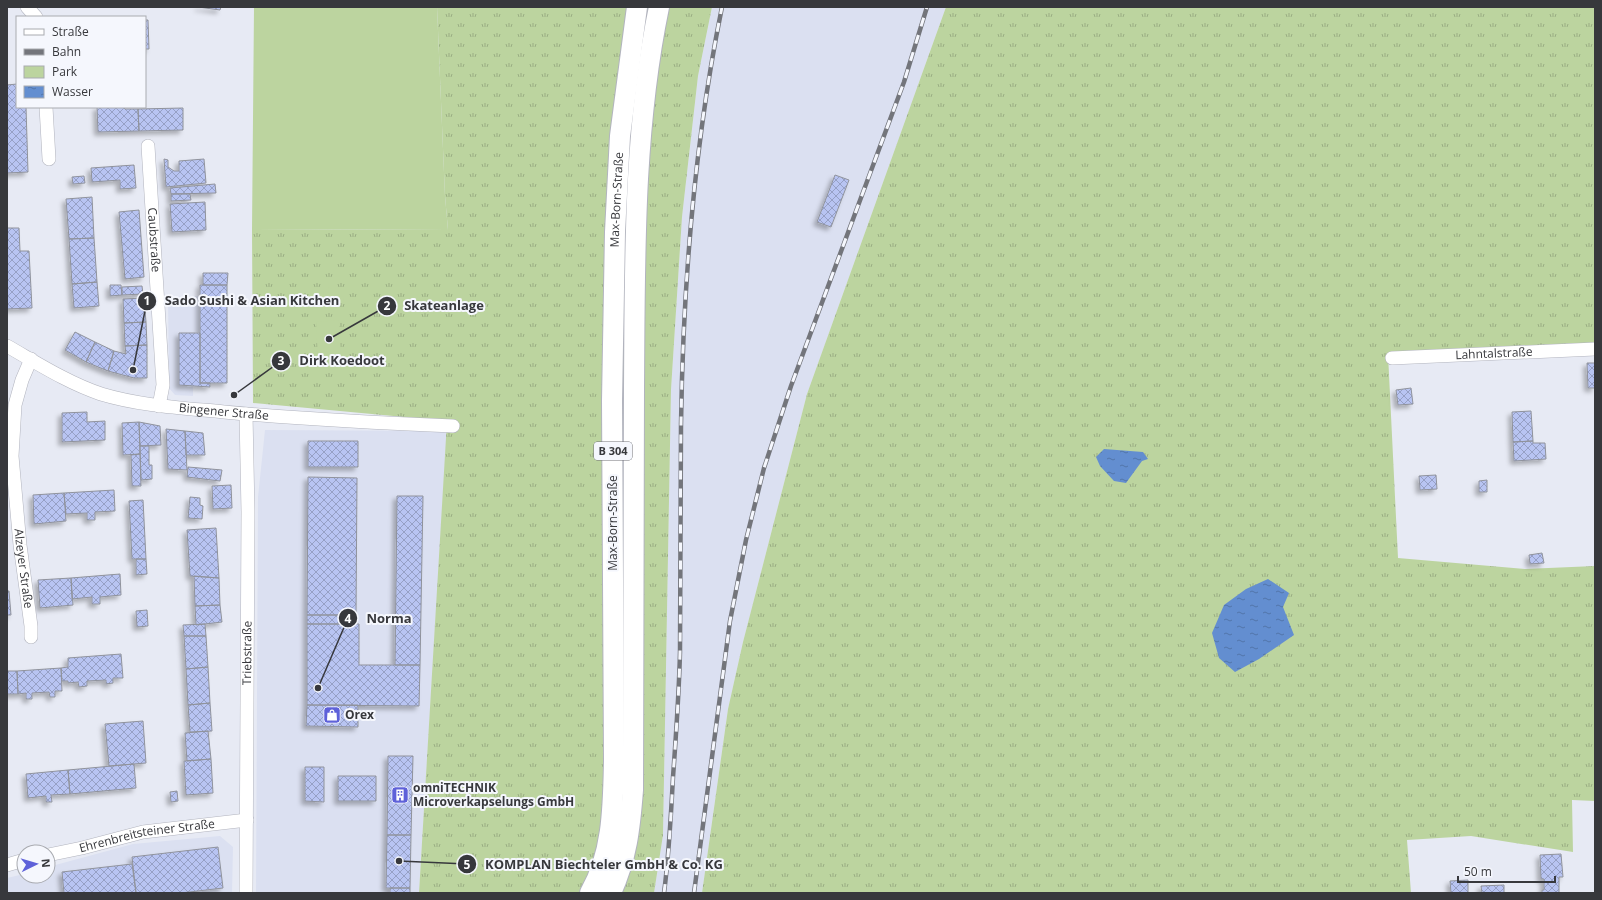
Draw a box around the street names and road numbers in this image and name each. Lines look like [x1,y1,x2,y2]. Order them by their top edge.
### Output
street label: Max-Born-Straße [606,151,627,248]
street label: Caubstraße [144,207,165,273]
street label: Lahntalstraße [1455,343,1533,363]
street label: Bingener Straße [178,399,270,424]
road number: B 304 [594,442,632,460]
street label: Max-Born-Straße [604,475,621,571]
street label: Alzeyer Straße [11,528,38,610]
street label: Triebstraße [238,620,255,685]
street label: Ehrenbreitsteiner Straße [77,815,216,856]

